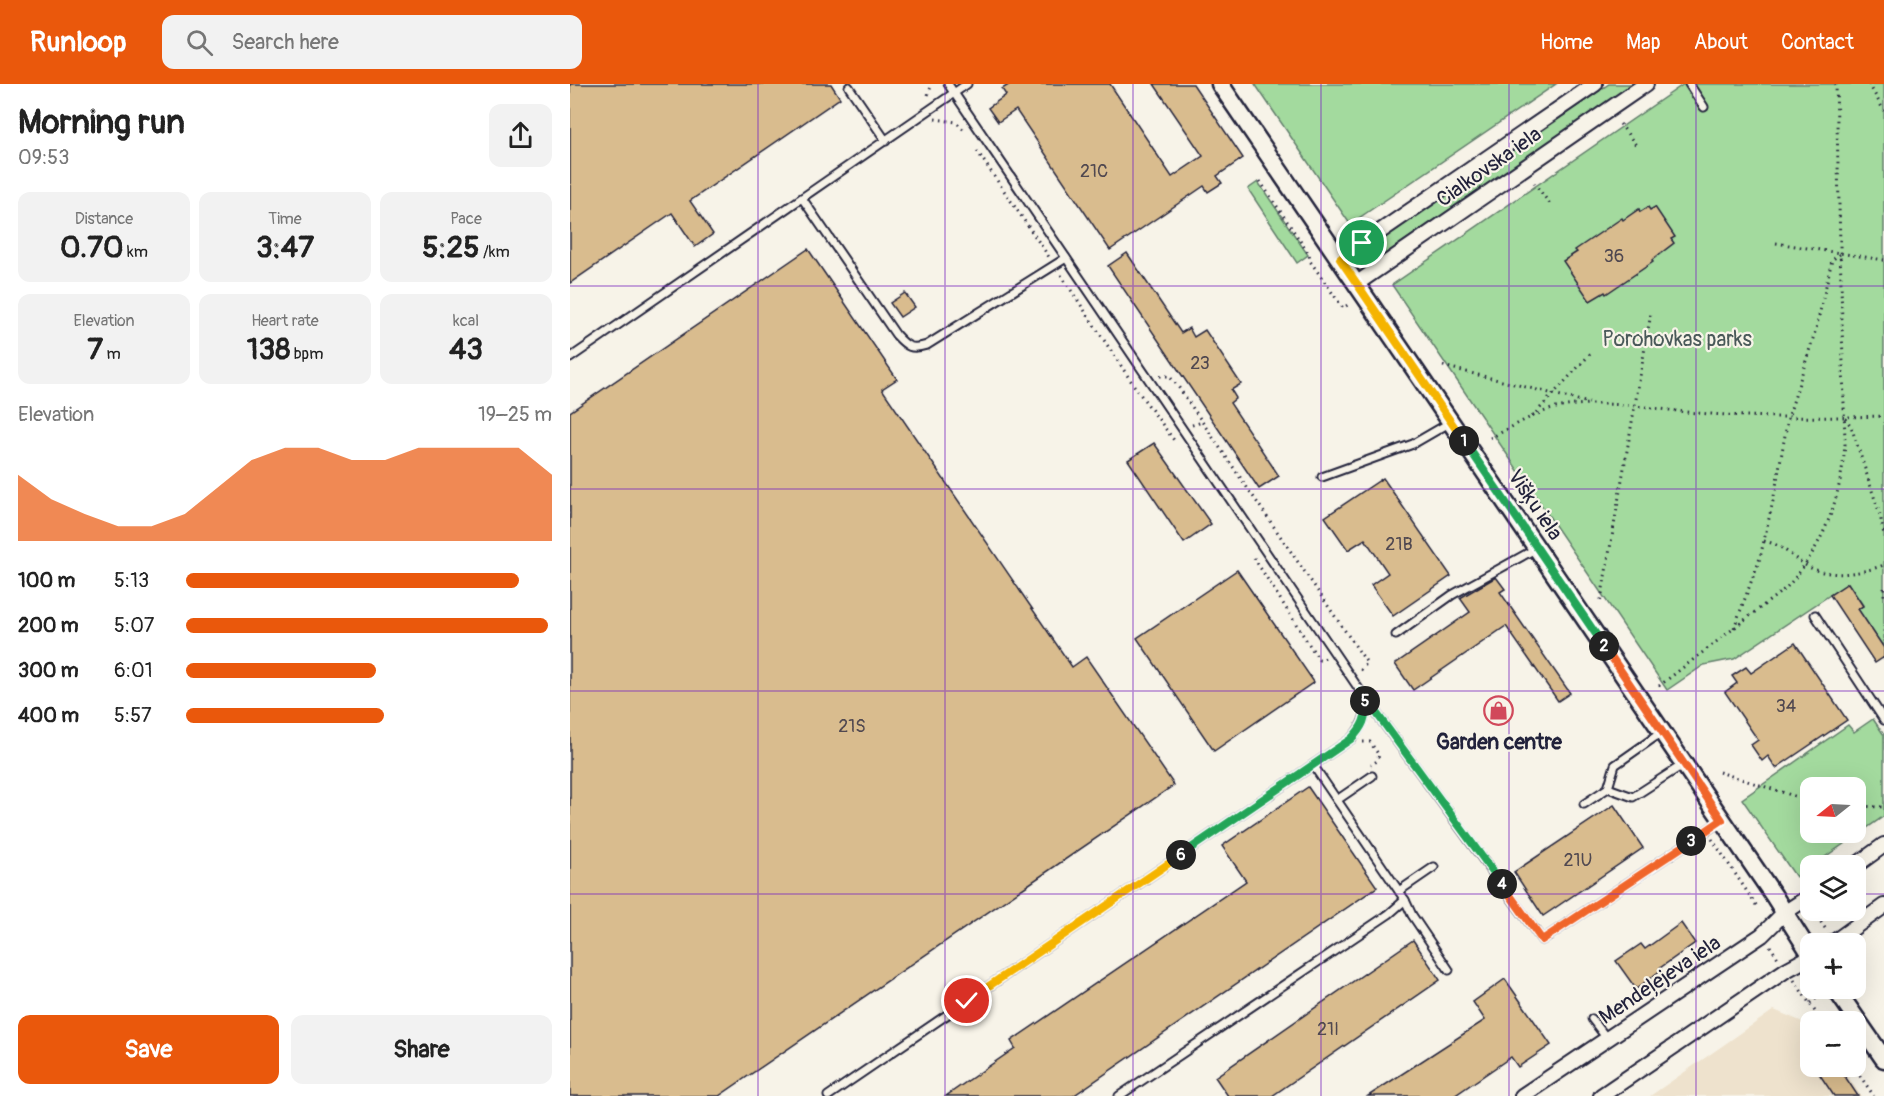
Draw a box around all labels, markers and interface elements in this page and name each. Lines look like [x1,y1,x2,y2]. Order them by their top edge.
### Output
search box [162,15,582,69]
text: Runloop [30,25,126,60]
icon: search [183,26,216,59]
text: Search here [231,28,339,56]
text: Home [1540,29,1593,56]
text: Map [1626,29,1661,56]
text: About [1694,29,1748,56]
text: Contact [1781,29,1854,56]
text: Morning run [18,102,185,143]
button: share [489,104,552,167]
street label: Cialkovska iela [1431,121,1547,213]
text: 09:53 [18,145,69,170]
house number: 21C [1080,160,1108,183]
text: Distance [75,209,133,229]
text: Time [268,209,302,229]
text: Pace [450,209,482,229]
pin [1336,217,1387,268]
icon: arrive [1345,226,1378,259]
text: 0.70 [60,229,124,266]
text: 3:47 [256,229,314,266]
text: 5:25 [422,229,480,266]
text: km [124,242,148,262]
text: /km [480,242,510,262]
house number: 36 [1604,245,1624,268]
text: Elevation [74,311,134,331]
text: Heart rate [251,311,319,331]
text: kcal [453,311,479,331]
park label: Porohovkas parks [1602,326,1752,353]
text: 7 [87,331,103,368]
text: 138 [247,331,290,368]
text: 43 [449,331,483,368]
text: m [103,344,121,364]
text: bpm [290,344,323,364]
house number: 23 [1190,352,1210,375]
text: Elevation [18,402,94,427]
text: 19–25 m [478,402,552,427]
pin: 1 [1449,426,1479,456]
text: 1 [1461,431,1467,451]
street label: Višķu iela [1502,464,1568,546]
house number: 21B [1385,533,1413,556]
text: 100 m [18,568,75,593]
text: 5:13 [114,568,149,593]
text: 200 m [18,613,79,638]
text: 5:07 [114,613,154,638]
pin: 2 [1589,631,1619,661]
text: 2 [1600,636,1608,656]
text: 300 m [18,658,79,683]
text: 6:01 [114,658,152,683]
pin: 5 [1350,686,1380,716]
text: 5 [1361,691,1369,711]
shop icon: Garden centre [1483,695,1515,727]
house number: 34 [1776,695,1797,718]
text: 400 m [18,703,79,728]
text: 5:57 [114,703,152,728]
house number: 21S [838,715,866,738]
place label: Garden centre [1436,729,1563,756]
north arrow [1800,777,1866,843]
map controls [1800,777,1866,1077]
pin: 3 [1676,826,1706,856]
text: 3 [1687,831,1695,851]
pin: 6 [1166,840,1196,870]
text: 6 [1176,845,1186,865]
house number: 21U [1563,849,1593,872]
button: layers [1800,855,1866,921]
pin: 4 [1487,869,1517,899]
text: 4 [1497,874,1507,894]
street label: Mendeļejeva iela [1594,929,1726,1031]
button: + [1800,933,1866,999]
pin [941,975,992,1026]
icon: check [950,984,983,1017]
button: − [1800,1011,1866,1077]
button: Save [18,1015,279,1084]
button: Share [291,1015,552,1084]
house number: 21I [1317,1018,1339,1041]

